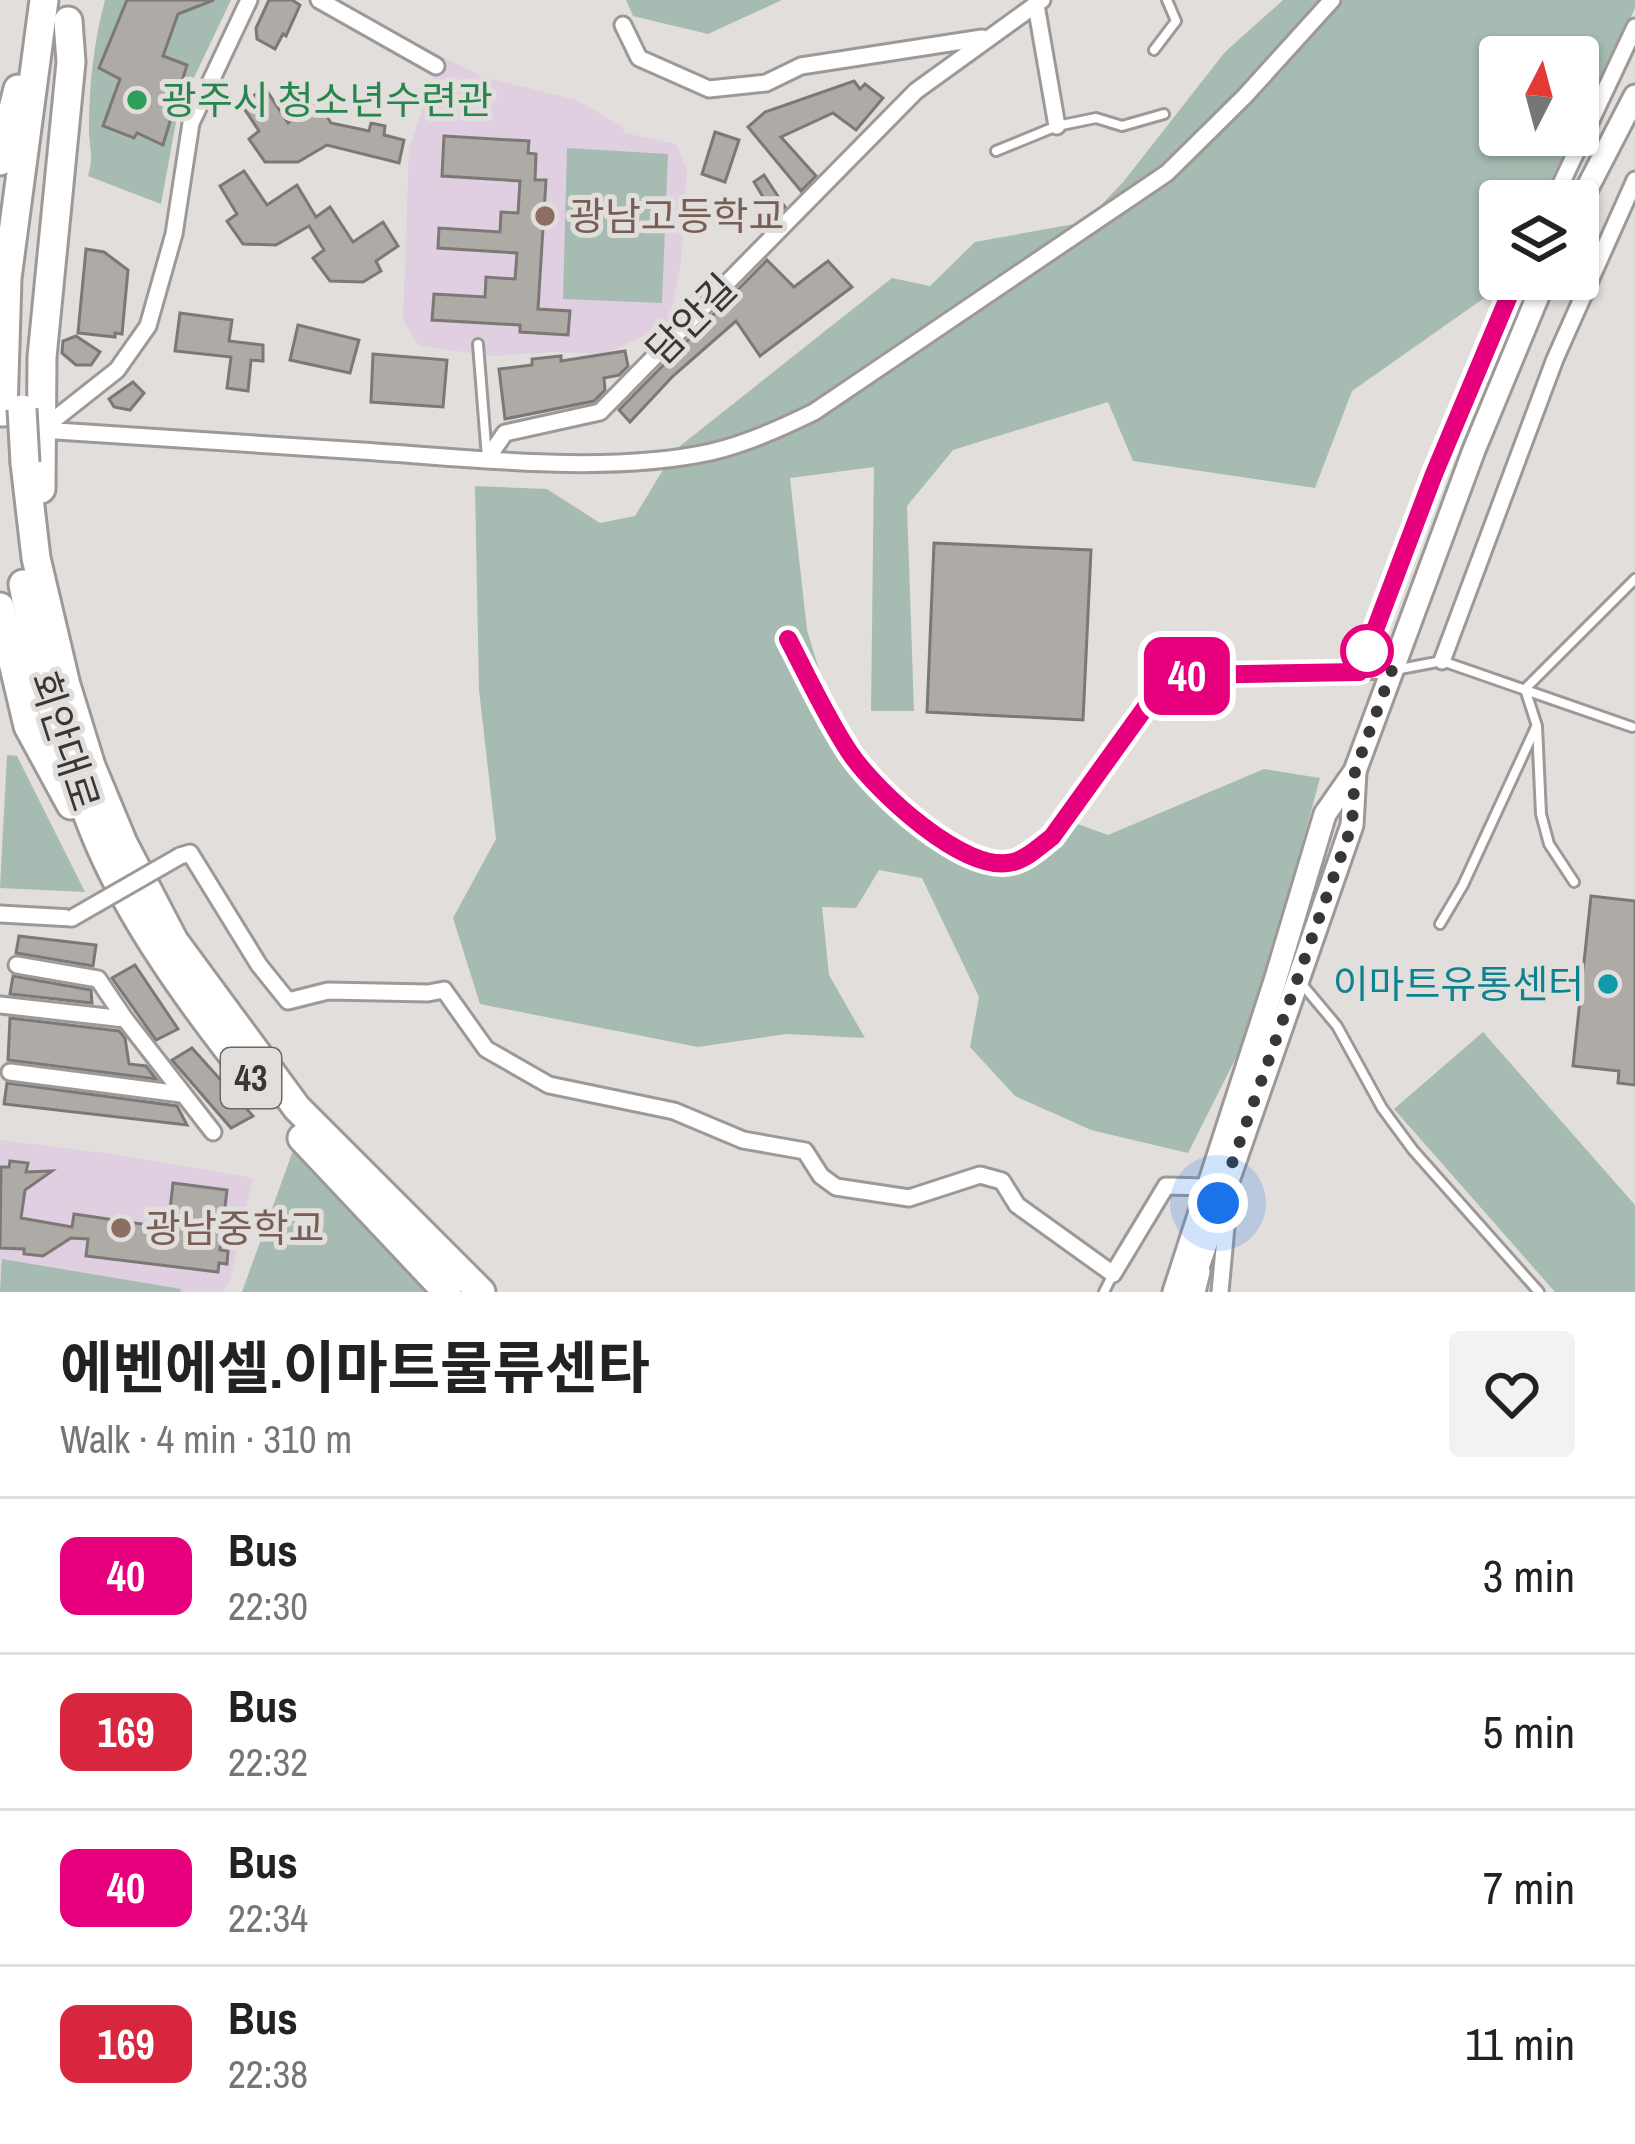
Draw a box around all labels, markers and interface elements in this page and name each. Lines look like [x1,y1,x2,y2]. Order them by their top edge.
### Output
north arrow [1479,36,1599,156]
map controls [1479,36,1599,300]
place label: 광주시 청소년수련관 [161,74,493,126]
marker: 광주시 청소년수련관 [124,87,150,113]
button: layers [1479,180,1599,300]
place label: 광남고등학교 [569,190,784,242]
marker: 광남고등학교 [532,203,558,229]
street label: 담안길 [635,263,747,375]
unlabelled marker [1342,626,1392,676]
line badge: 40 [1133,637,1241,715]
text: 40 [1168,648,1206,704]
street label: 회안대로 [18,665,112,817]
place label: 이마트유통센터 [1333,958,1584,1010]
marker: 이마트유통센터 [1595,971,1621,997]
road number: 43 [221,1048,281,1108]
your location [1188,1173,1248,1233]
place label: 광남중학교 [145,1202,324,1254]
marker: 광남중학교 [108,1215,134,1241]
text: 에벤에셀.이마트물류센타 [60,1329,650,1406]
button: heart [1449,1331,1575,1457]
text: Walk · 4 min · 310 m [60,1413,352,1465]
text: Bus [228,1519,298,1580]
text: 3 min [1483,1545,1575,1606]
text: 40 [107,1548,145,1604]
text: 22:30 [228,1580,308,1632]
text: Bus [228,1675,298,1736]
text: 5 min [1483,1701,1575,1762]
text: 169 [97,1704,155,1760]
text: 22:32 [228,1736,308,1788]
text: Bus [228,1831,298,1892]
text: 7 min [1483,1857,1575,1918]
text: 40 [107,1860,145,1916]
text: 22:34 [228,1892,308,1944]
text: Bus [228,1987,298,2048]
text: 11 min [1465,2013,1575,2074]
text: 169 [97,2016,155,2072]
text: 22:38 [228,2048,308,2100]

